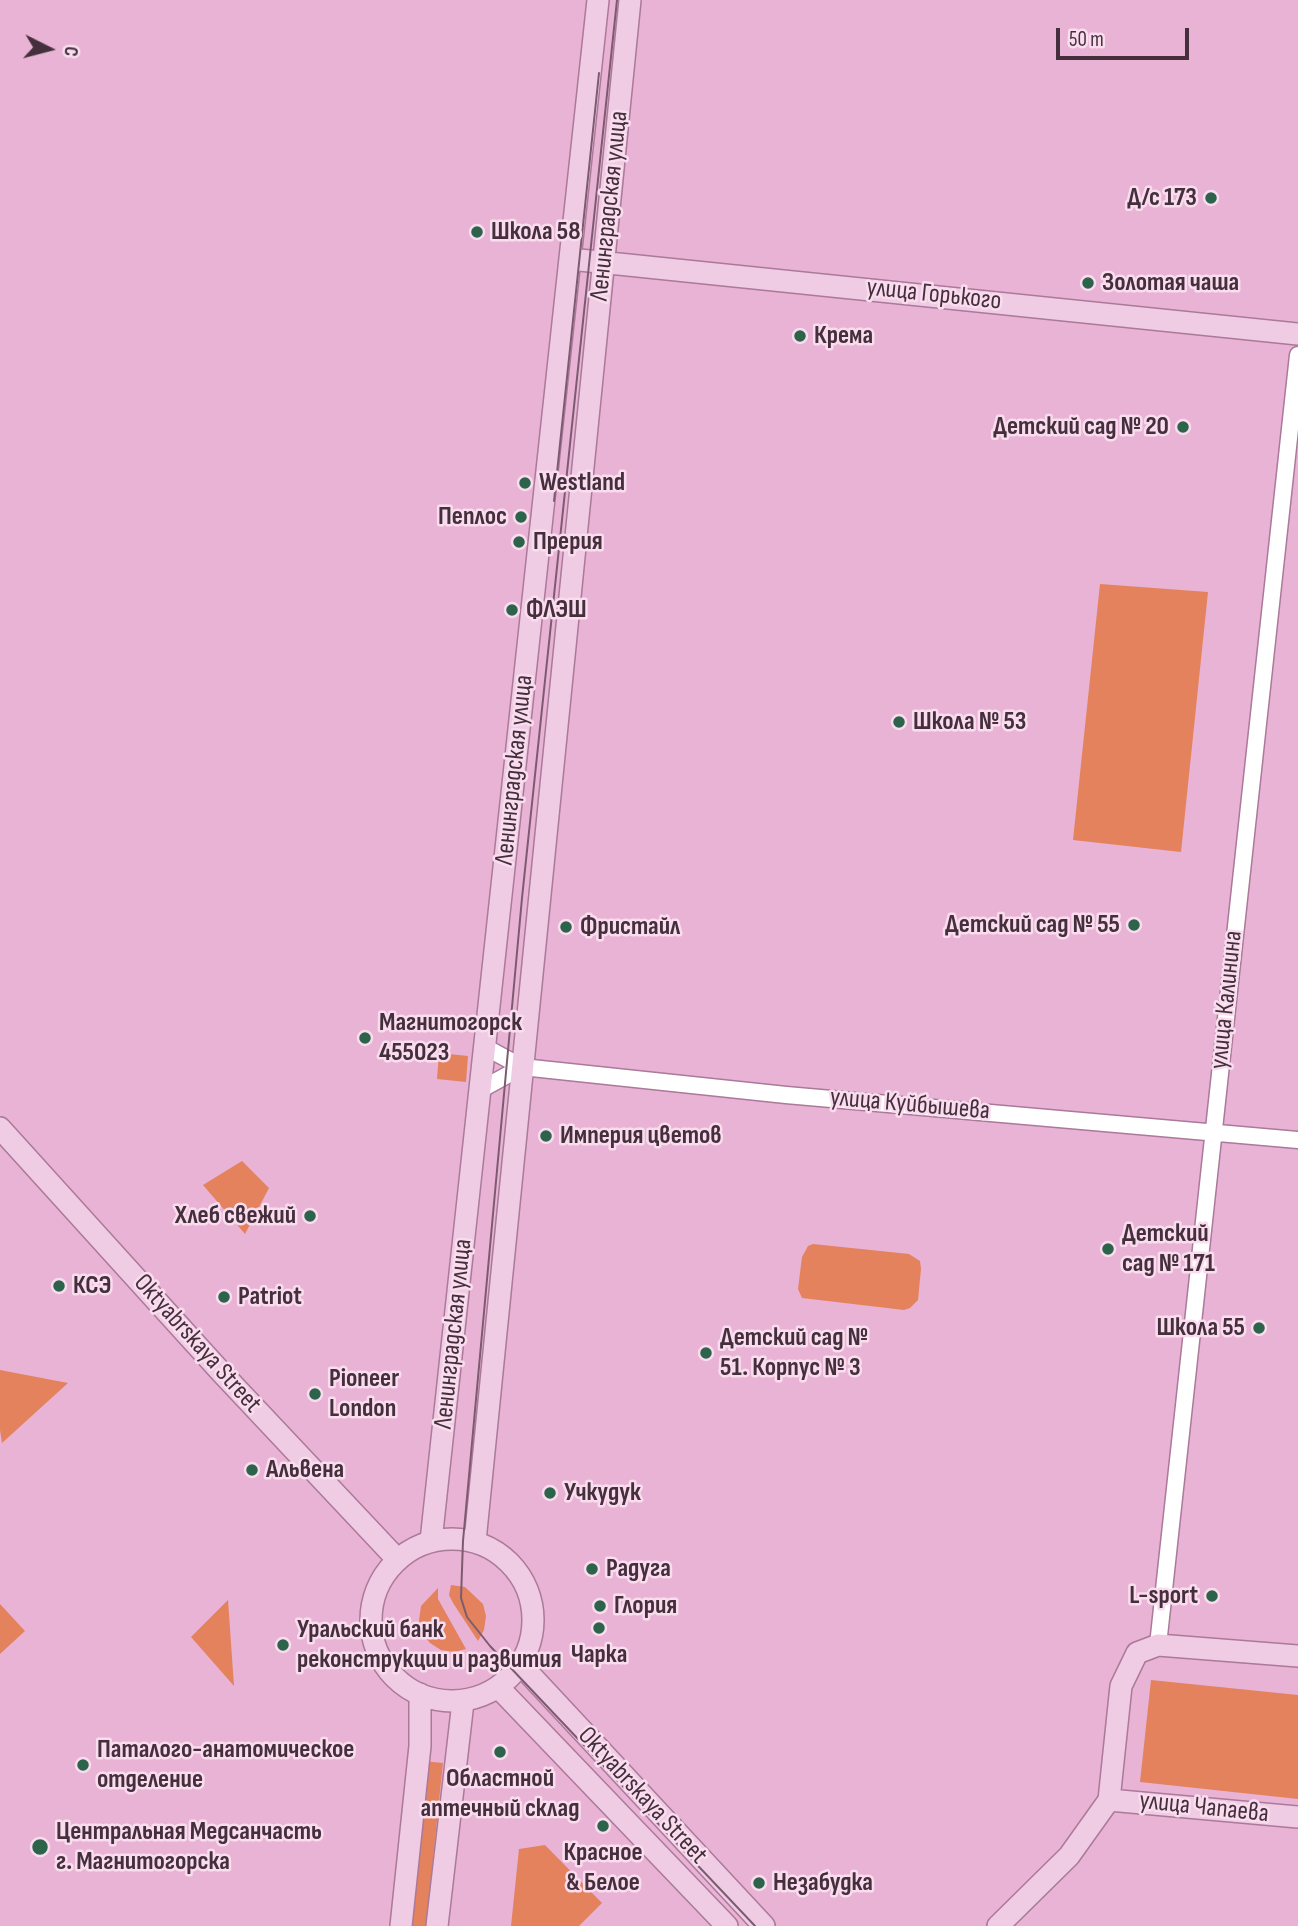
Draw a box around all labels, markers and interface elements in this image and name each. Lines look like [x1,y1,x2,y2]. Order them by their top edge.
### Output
north arrow [14,14,84,84]
scale bar [1060,14,1193,58]
text: 50 m [1069,27,1104,52]
text: С [58,45,82,57]
street label: Ленинградская улица [585,110,635,302]
place label: Д/с 173 [1127,182,1197,214]
marker: Д/с 173 [1203,190,1219,206]
place label: Школа 58 [491,216,580,248]
marker: Школа 58 [469,224,485,240]
place label: Золотая чаша [1102,267,1239,299]
street label: улица Горького [865,272,1003,318]
marker: Золотая чаша [1080,275,1096,291]
place label: Крема [814,320,873,352]
marker: Крема [792,328,808,344]
place label: Детский сад № 20 [993,411,1169,443]
marker: Детский сад № 20 [1175,419,1191,435]
place label: Westland [539,467,625,499]
marker: Westland [517,475,533,491]
place label: Пеплос [438,501,507,533]
marker: Пеплос [513,509,529,525]
place label: Прерия [533,526,603,558]
marker: Прерия [511,534,527,550]
place label: ФЛЭШ [526,594,587,626]
marker: ФЛЭШ [504,602,520,618]
street label: Ленинградская улица [490,674,540,866]
place label: Школа № 53 [913,706,1026,738]
marker: Школа № 53 [891,714,907,730]
place label: Детский сад № 55 [945,909,1120,941]
place label: Фристайл [580,911,680,943]
marker: Детский сад № 55 [1126,917,1142,933]
marker: Фристайл [558,919,574,935]
street label: улица Калинина [1204,929,1250,1071]
place label: Магнитогорск 455023 [379,1007,522,1068]
marker: Магнитогорск 455023 [357,1030,373,1046]
street label: улица Куйбышева [829,1082,991,1128]
place label: Империя цветов [560,1120,722,1152]
marker: Империя цветов [538,1128,554,1144]
place label: Хлеб свежий [175,1200,296,1232]
marker: Хлеб свежий [302,1208,318,1224]
place label: Детский сад № 171 [1122,1218,1215,1280]
street label: Ленинградская улица [429,1238,479,1430]
marker: Детский сад № 171 [1100,1241,1116,1257]
street label: Oktyabrskaya Street [127,1268,267,1420]
place label: КСЭ [73,1270,111,1302]
marker: КСЭ [51,1278,67,1294]
place label: Patriot [238,1281,302,1313]
marker: Patriot [216,1289,232,1305]
place label: Школа 55 [1156,1312,1245,1344]
marker: Школа 55 [1251,1320,1267,1336]
place label: Детский сад № 51. Корпус № 3 [720,1322,868,1384]
marker: Детский сад № 51. Корпус № 3 [698,1345,714,1361]
place label: Pioneer London [329,1363,399,1424]
marker: Pioneer London [307,1386,323,1402]
place label: Альвена [266,1454,344,1486]
marker: Альвена [244,1462,260,1478]
place label: Учкудук [564,1477,641,1509]
marker: Учкудук [542,1485,558,1501]
place label: Радуга [606,1553,671,1585]
marker: Радуга [584,1561,600,1577]
place label: L-sport [1129,1580,1198,1612]
marker: L-sport [1204,1588,1220,1604]
place label: Глория [614,1590,677,1622]
marker: Глория [592,1598,608,1614]
place label: Уральский банк реконструкции и развития [297,1614,562,1676]
marker: Чарка [591,1620,607,1636]
marker: Уральский банк реконструкции и развития [275,1637,291,1653]
place label: Чарка [571,1639,627,1671]
street label: Oktyabrskaya Street [571,1721,713,1871]
place label: Паталого-анатомическое отделение [97,1734,354,1796]
marker: Областной аптечный склад [492,1744,508,1760]
marker: Паталого-анатомическое отделение [75,1757,91,1773]
place label: Областной аптечный склад [421,1763,579,1824]
street label: улица Чапаева [1138,1786,1270,1830]
place label: Центральная Медсанчасть г. Магнитогорска [56,1816,322,1878]
marker: Красное & Белое [595,1818,611,1834]
marker: Центральная Медсанчасть г. Магнитогорска [30,1837,50,1857]
place label: Красное & Белое [563,1837,643,1898]
place label: Незабудка [773,1867,873,1899]
marker: Незабудка [751,1875,767,1891]

